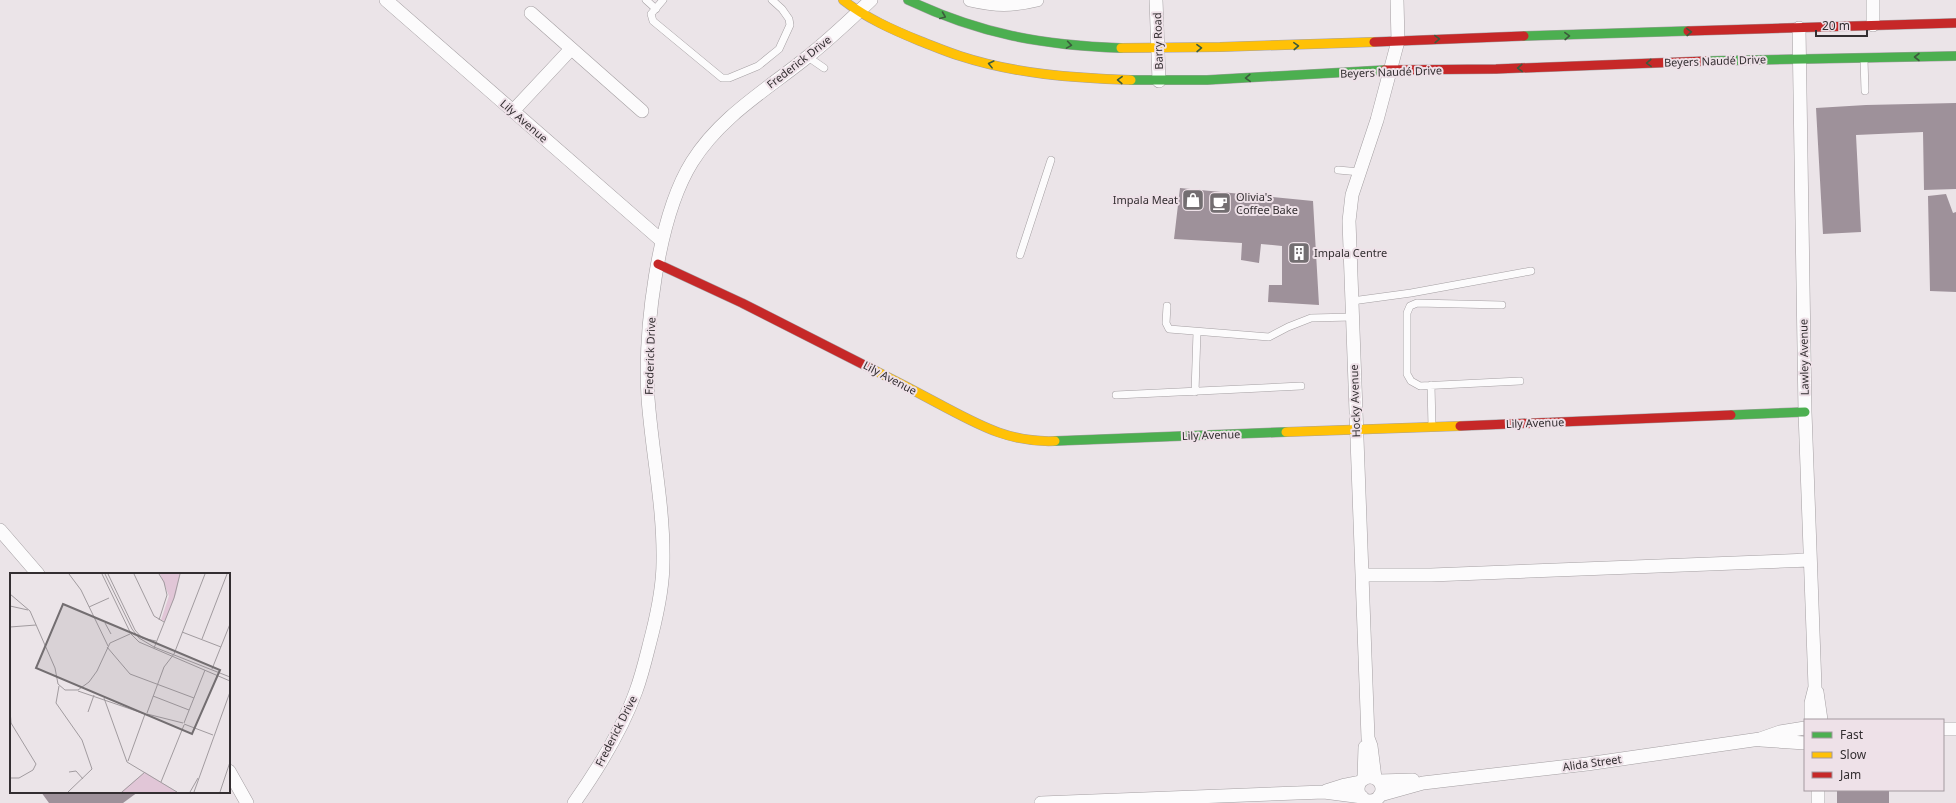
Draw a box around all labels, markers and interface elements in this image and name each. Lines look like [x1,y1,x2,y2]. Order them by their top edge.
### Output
one-way arrow [940,11,947,19]
street label: Barry Road [1149,12,1166,70]
scale bar [1816,12,1867,38]
text: 20 m [1822,17,1850,34]
one-way arrow [1686,28,1692,36]
one-way arrow [1564,31,1570,40]
street label: Frederick Drive [763,32,834,91]
one-way arrow [1434,35,1440,44]
one-way arrow [1066,40,1073,49]
one-way arrow [1293,41,1299,50]
one-way arrow [1196,44,1202,52]
street label: Beyers Naudé Drive [1664,51,1766,70]
one-way arrow [1914,53,1920,61]
one-way arrow [1646,59,1652,68]
one-way arrow [988,61,994,69]
street label: Beyers Naudé Drive [1340,62,1442,81]
one-way arrow [1517,64,1523,72]
one-way arrow [1245,74,1251,82]
one-way arrow [1117,76,1123,84]
street label: Lily Avenue [497,96,551,145]
shop icon: Impala Meat [1180,187,1206,213]
place label: Olivia's Coffee Bake [1236,189,1298,217]
cafe icon: Olivia's Coffee Bake [1207,190,1233,216]
place label: Impala Meat [1113,192,1178,207]
building icon: Impala Centre [1286,240,1312,266]
place label: Impala Centre [1314,245,1387,260]
street label: Frederick Drive [641,317,658,395]
street label: Lawley Avenue [1795,319,1812,395]
street label: Lily Avenue [861,357,920,398]
street label: Hocky Avenue [1346,364,1363,438]
street label: Lily Avenue [1505,414,1564,431]
street label: Lily Avenue [1181,426,1240,443]
inset map [10,573,230,793]
street label: Frederick Drive [591,693,640,769]
legend [1804,719,1944,791]
text: Fast [1840,726,1864,743]
text: Slow [1840,746,1867,763]
street label: Alida Street [1562,751,1622,774]
text: Jam [1839,766,1861,783]

